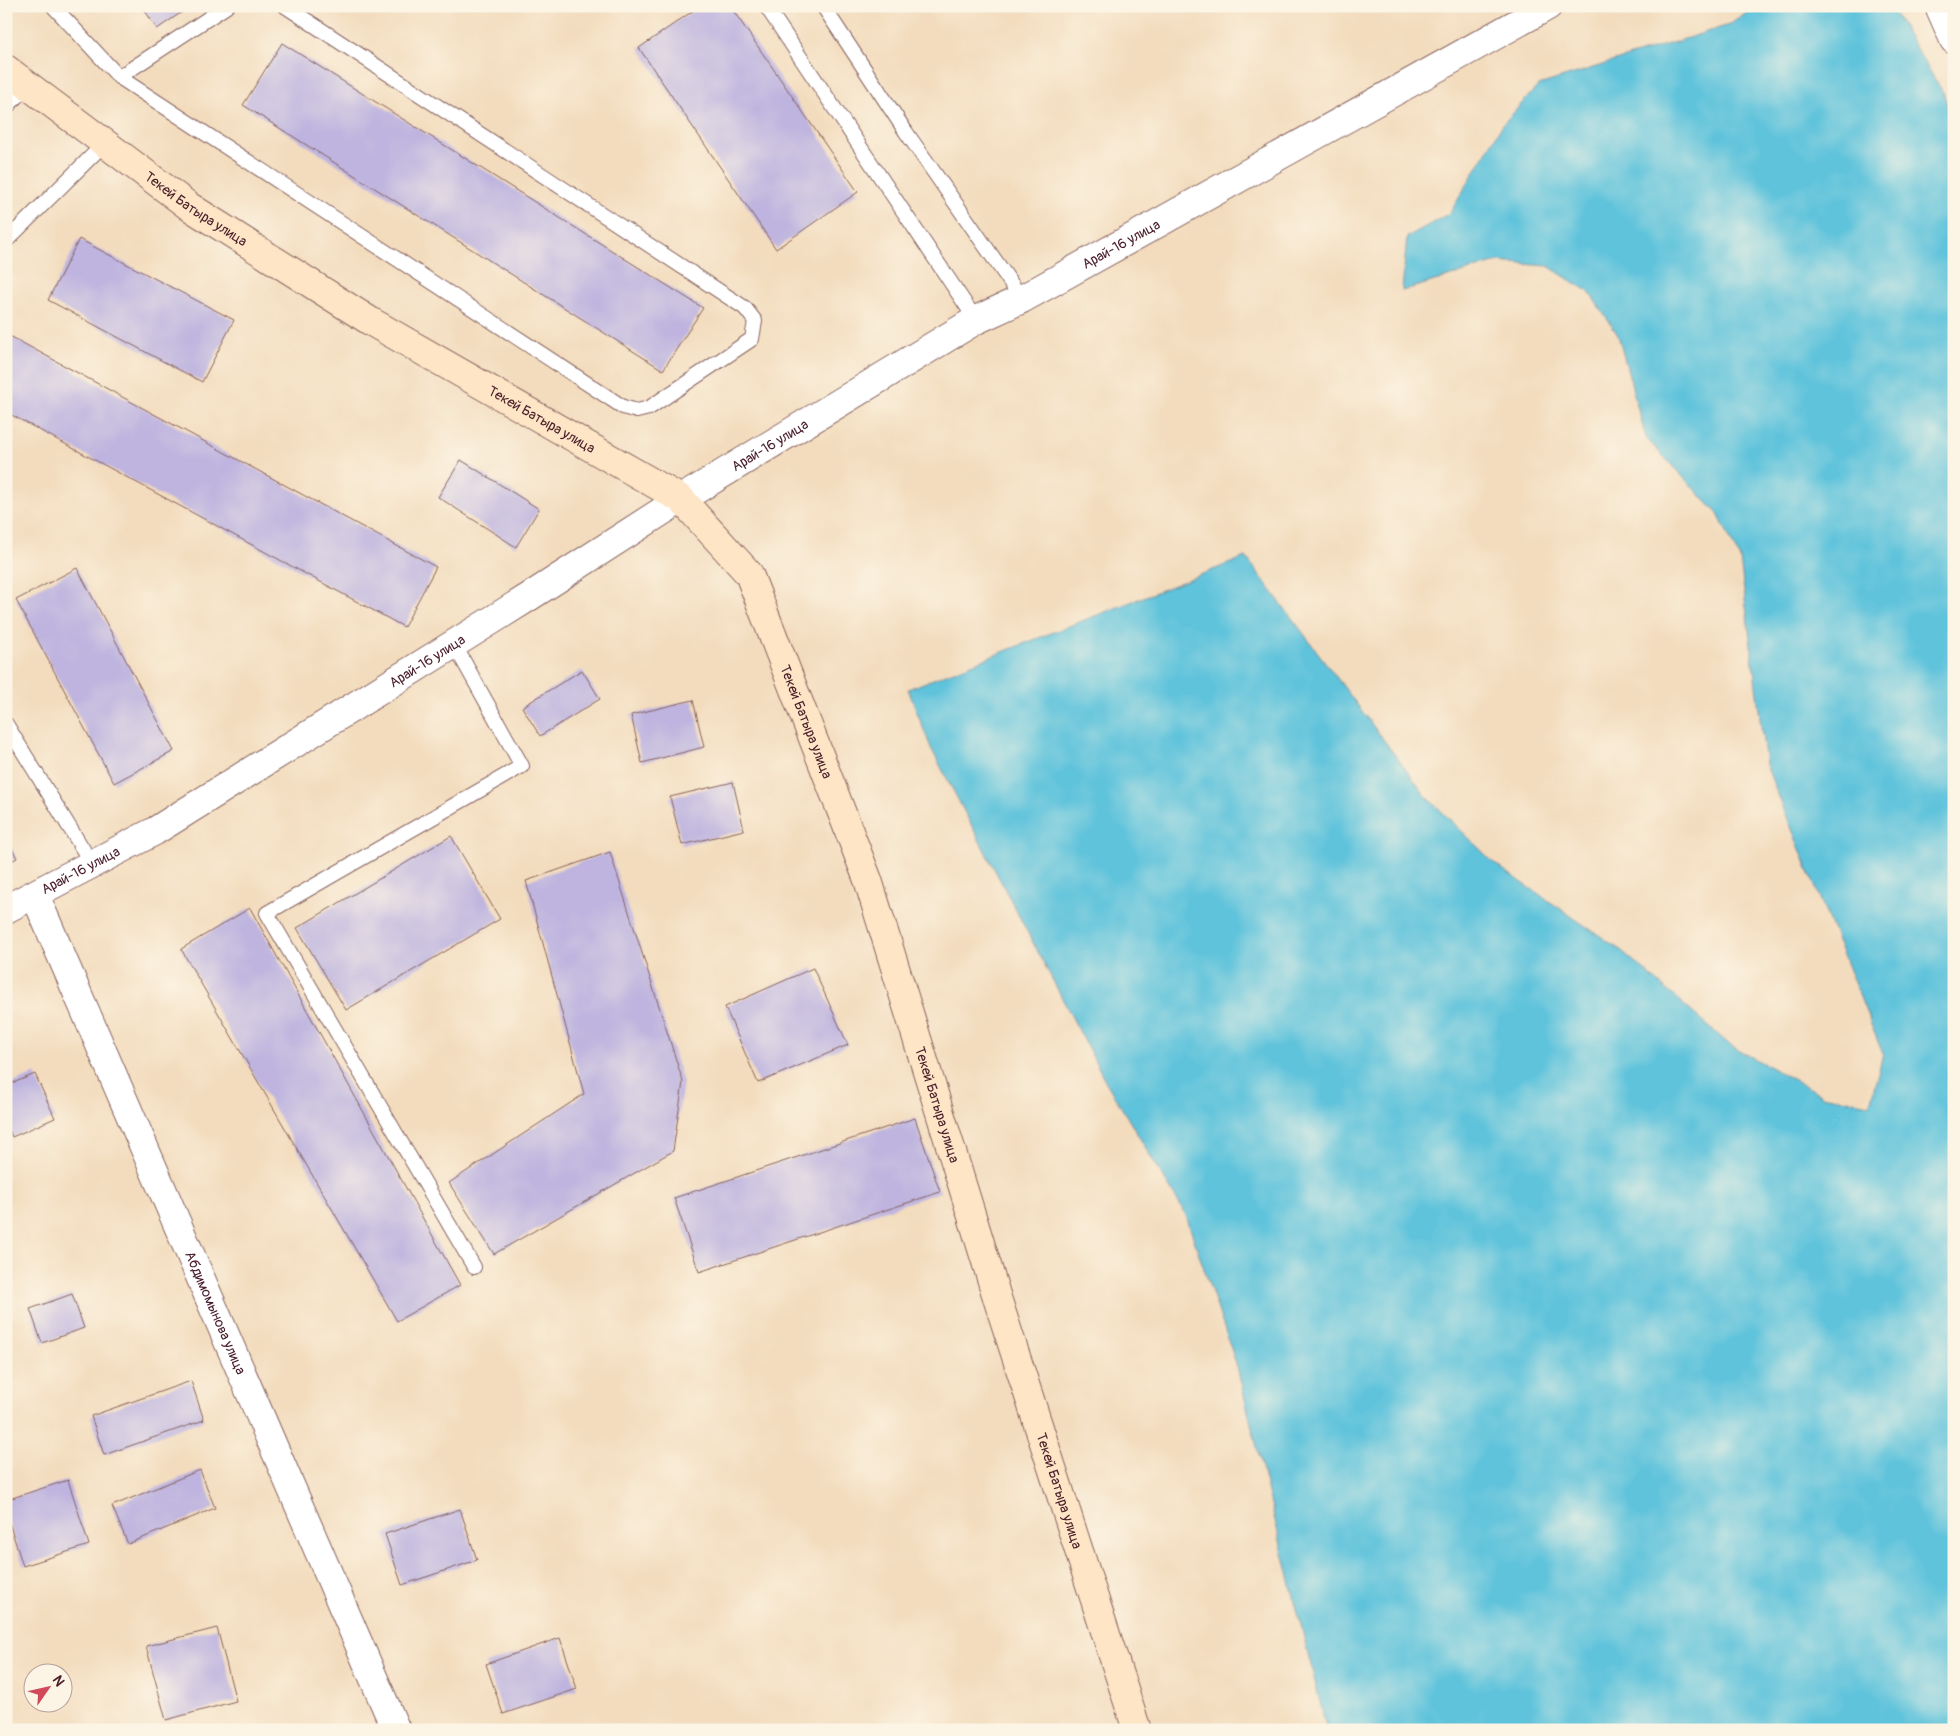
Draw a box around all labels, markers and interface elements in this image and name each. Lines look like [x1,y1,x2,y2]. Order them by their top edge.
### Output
street label: Текей Батыра улица [141,168,250,250]
street label: Арай-16 улица [1079,216,1163,273]
street label: Текей Батыра улица [485,382,598,457]
street label: Арай-16 улица [729,416,811,475]
street label: Арай-16 улица [386,631,468,691]
street label: Текей Батыра улица [776,662,836,781]
street label: Арай-16 улица [38,843,123,898]
street label: Текей Батыра улица [911,1045,963,1165]
street label: Абдимомынова улица [181,1249,249,1377]
street label: Текей Батыра улица [1032,1431,1086,1551]
north arrow [22,1664,72,1714]
text: N [49,1672,68,1690]

